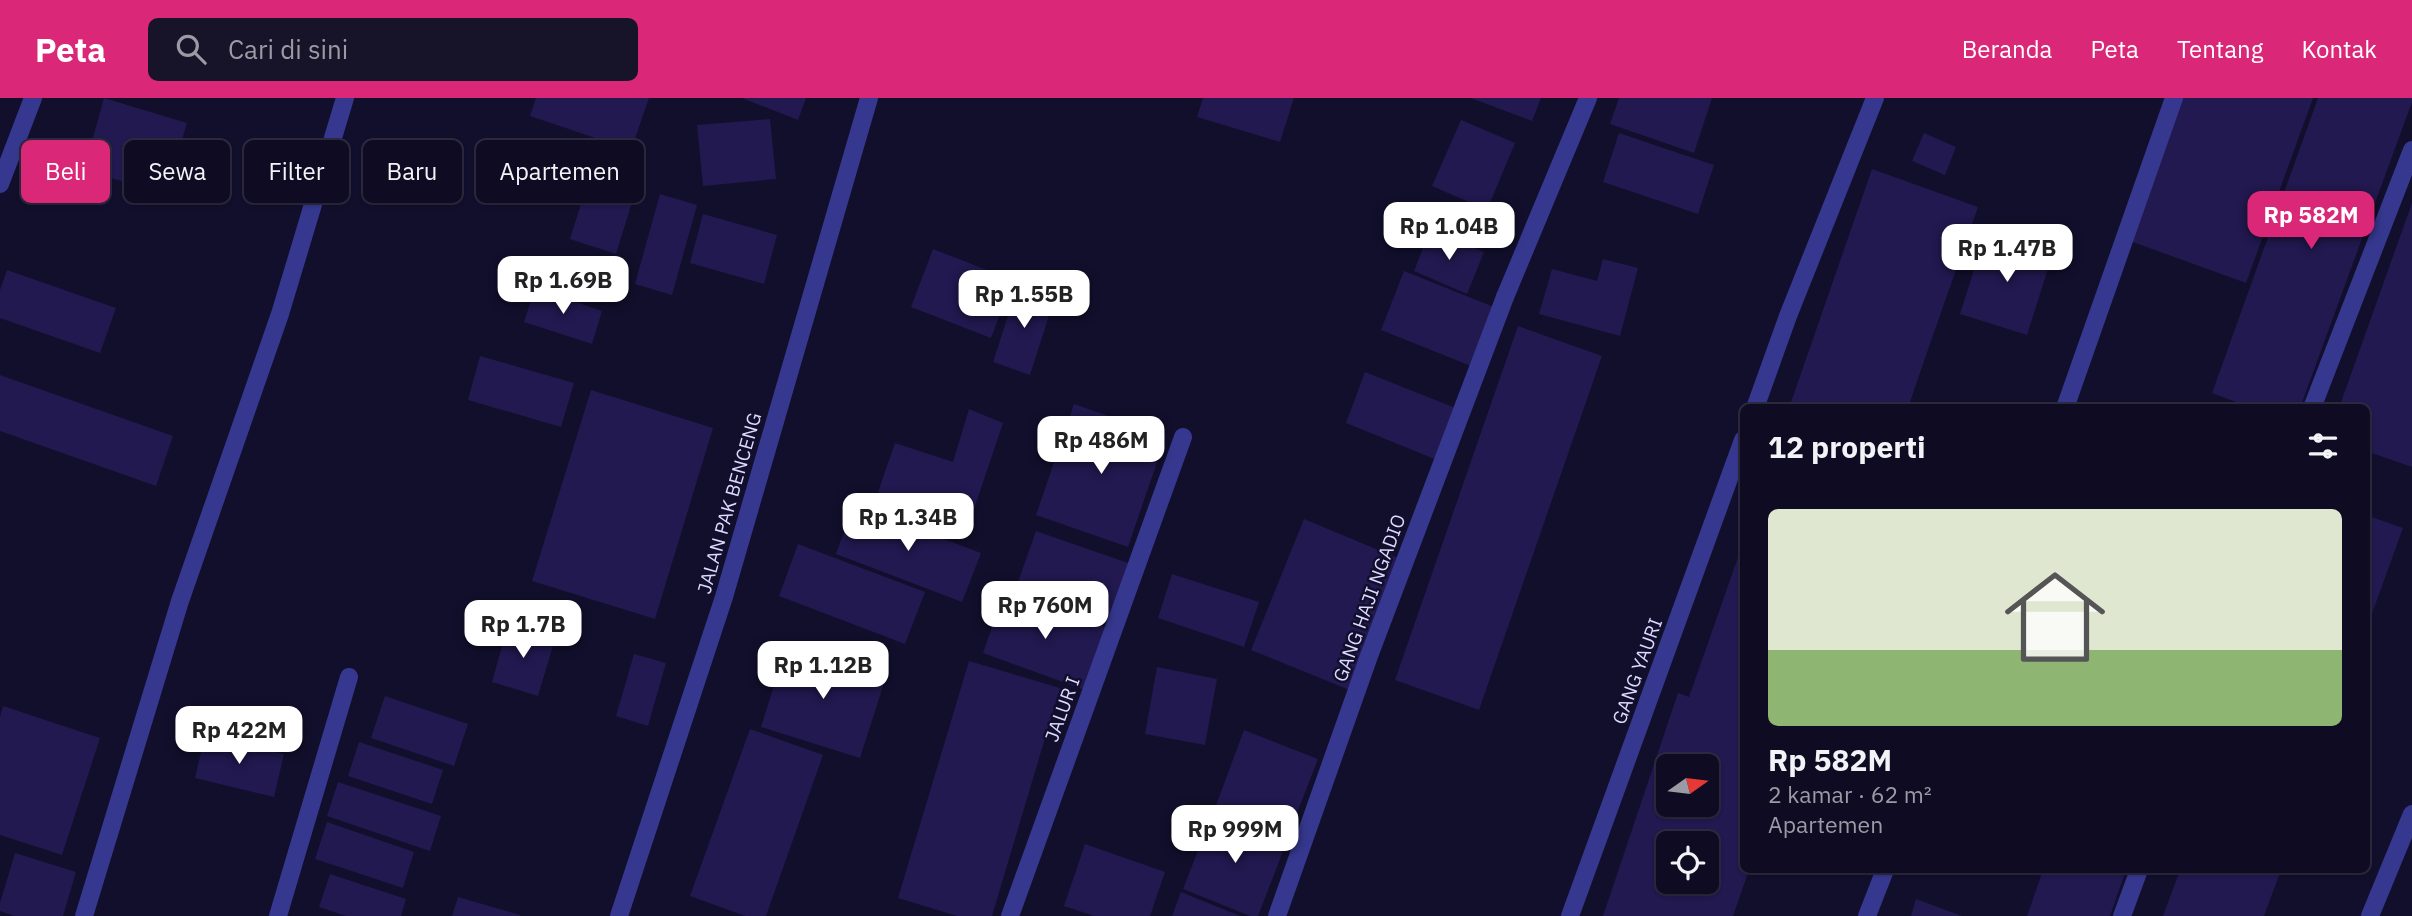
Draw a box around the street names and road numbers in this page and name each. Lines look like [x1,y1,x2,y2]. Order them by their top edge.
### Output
street label: JALAN PAK BENCENG [692,410,766,596]
street label: GANG HAJI NGADIO [1328,511,1410,685]
street label: GANG YAURI [1607,615,1667,727]
street label: JALUR I [1039,673,1085,745]

